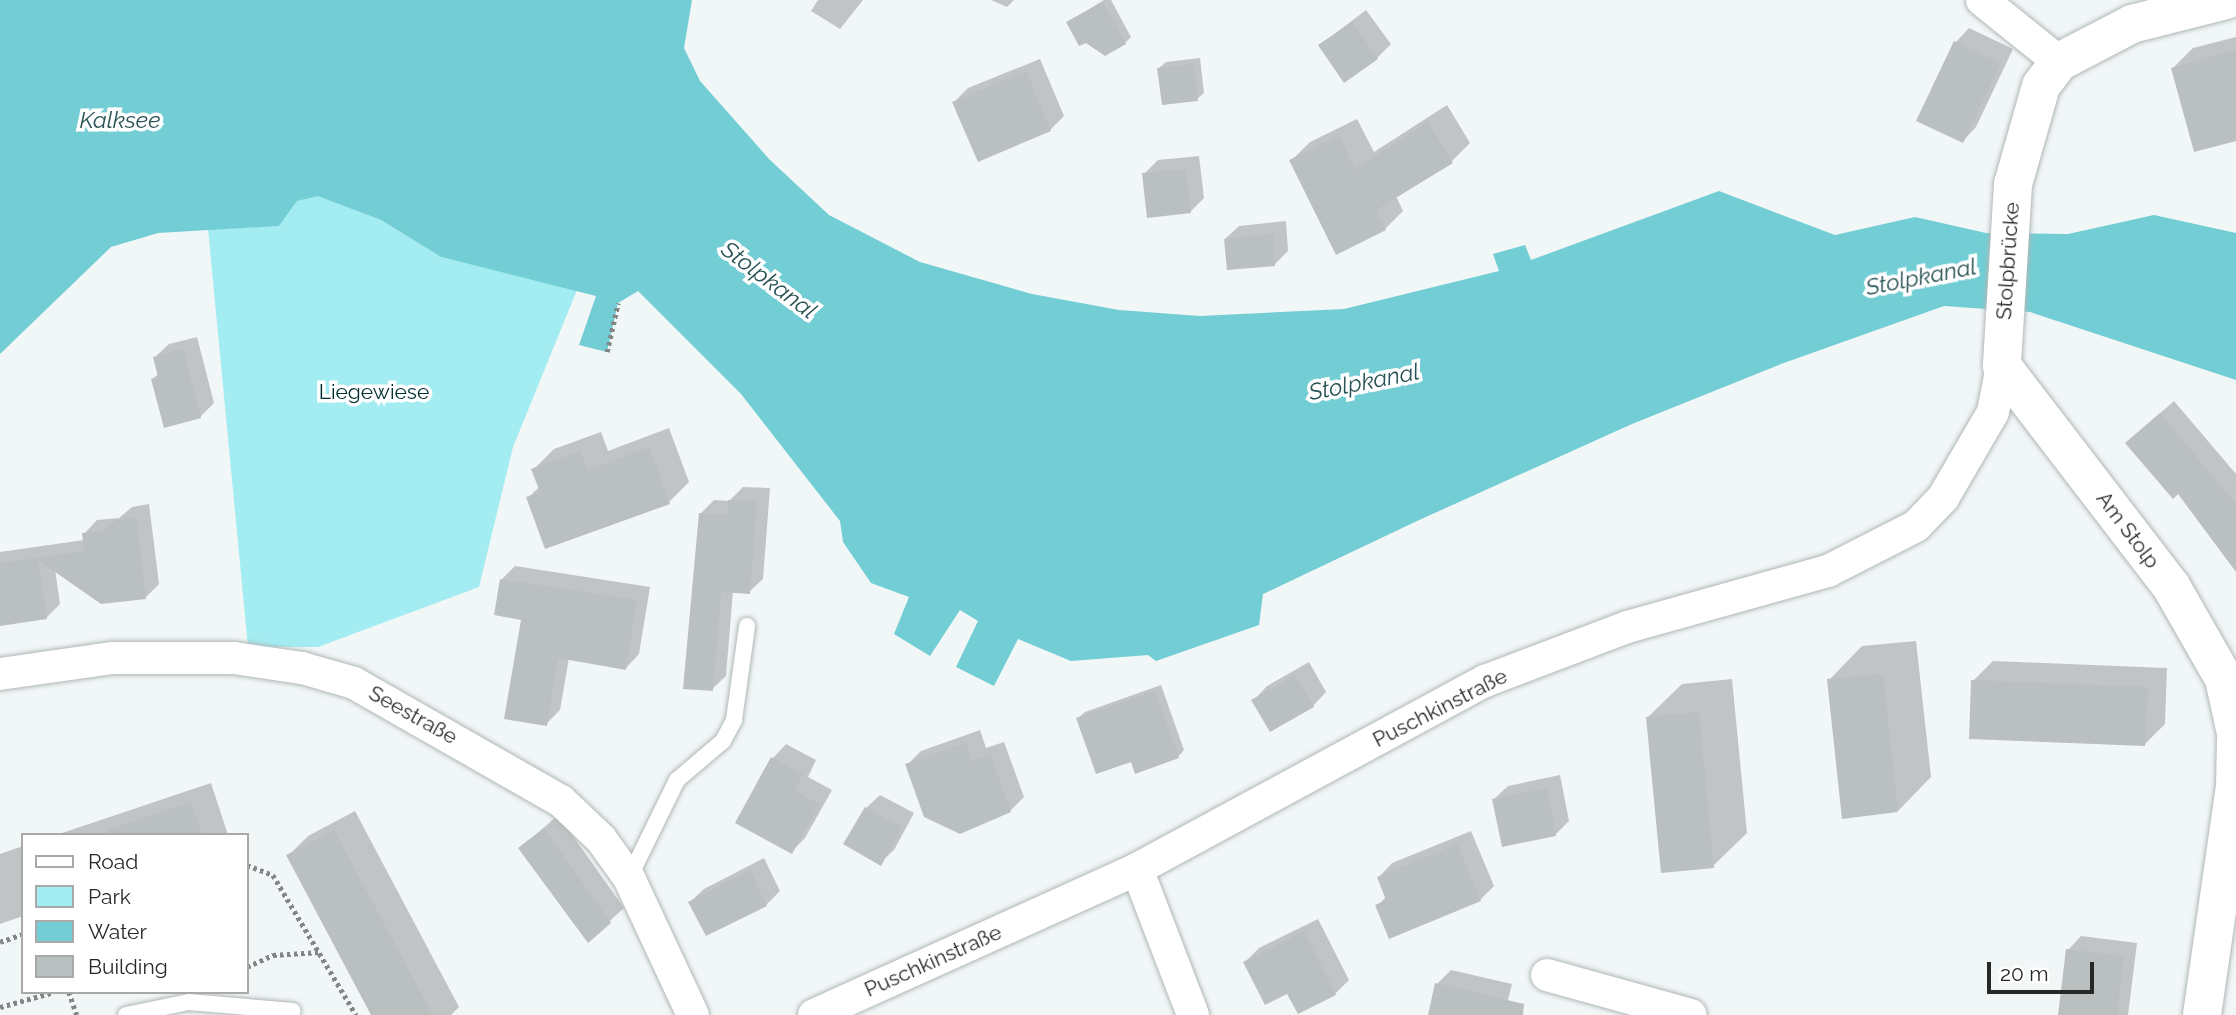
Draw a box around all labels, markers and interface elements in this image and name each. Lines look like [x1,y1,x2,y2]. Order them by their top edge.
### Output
water label: Kalksee [80,106,160,134]
street label: Stolpbrücke [1991,201,2025,321]
water label: Stolpkanal [716,235,822,325]
water label: Stolpkanal [1863,253,1979,301]
water label: Stolpkanal [1306,358,1422,406]
park label: Liegewiese [319,379,429,405]
street label: Am Stolp [2091,487,2165,573]
street label: Puschkinstraße [1369,663,1511,753]
street label: Seestraße [364,680,462,750]
legend [21,833,248,994]
text: Road [88,849,138,874]
text: Park [88,884,131,909]
text: Water [88,919,147,944]
street label: Puschkinstraße [861,920,1005,1002]
scale bar [1991,948,2098,992]
text: Building [88,954,168,979]
text: 20 m [2000,961,2048,986]

